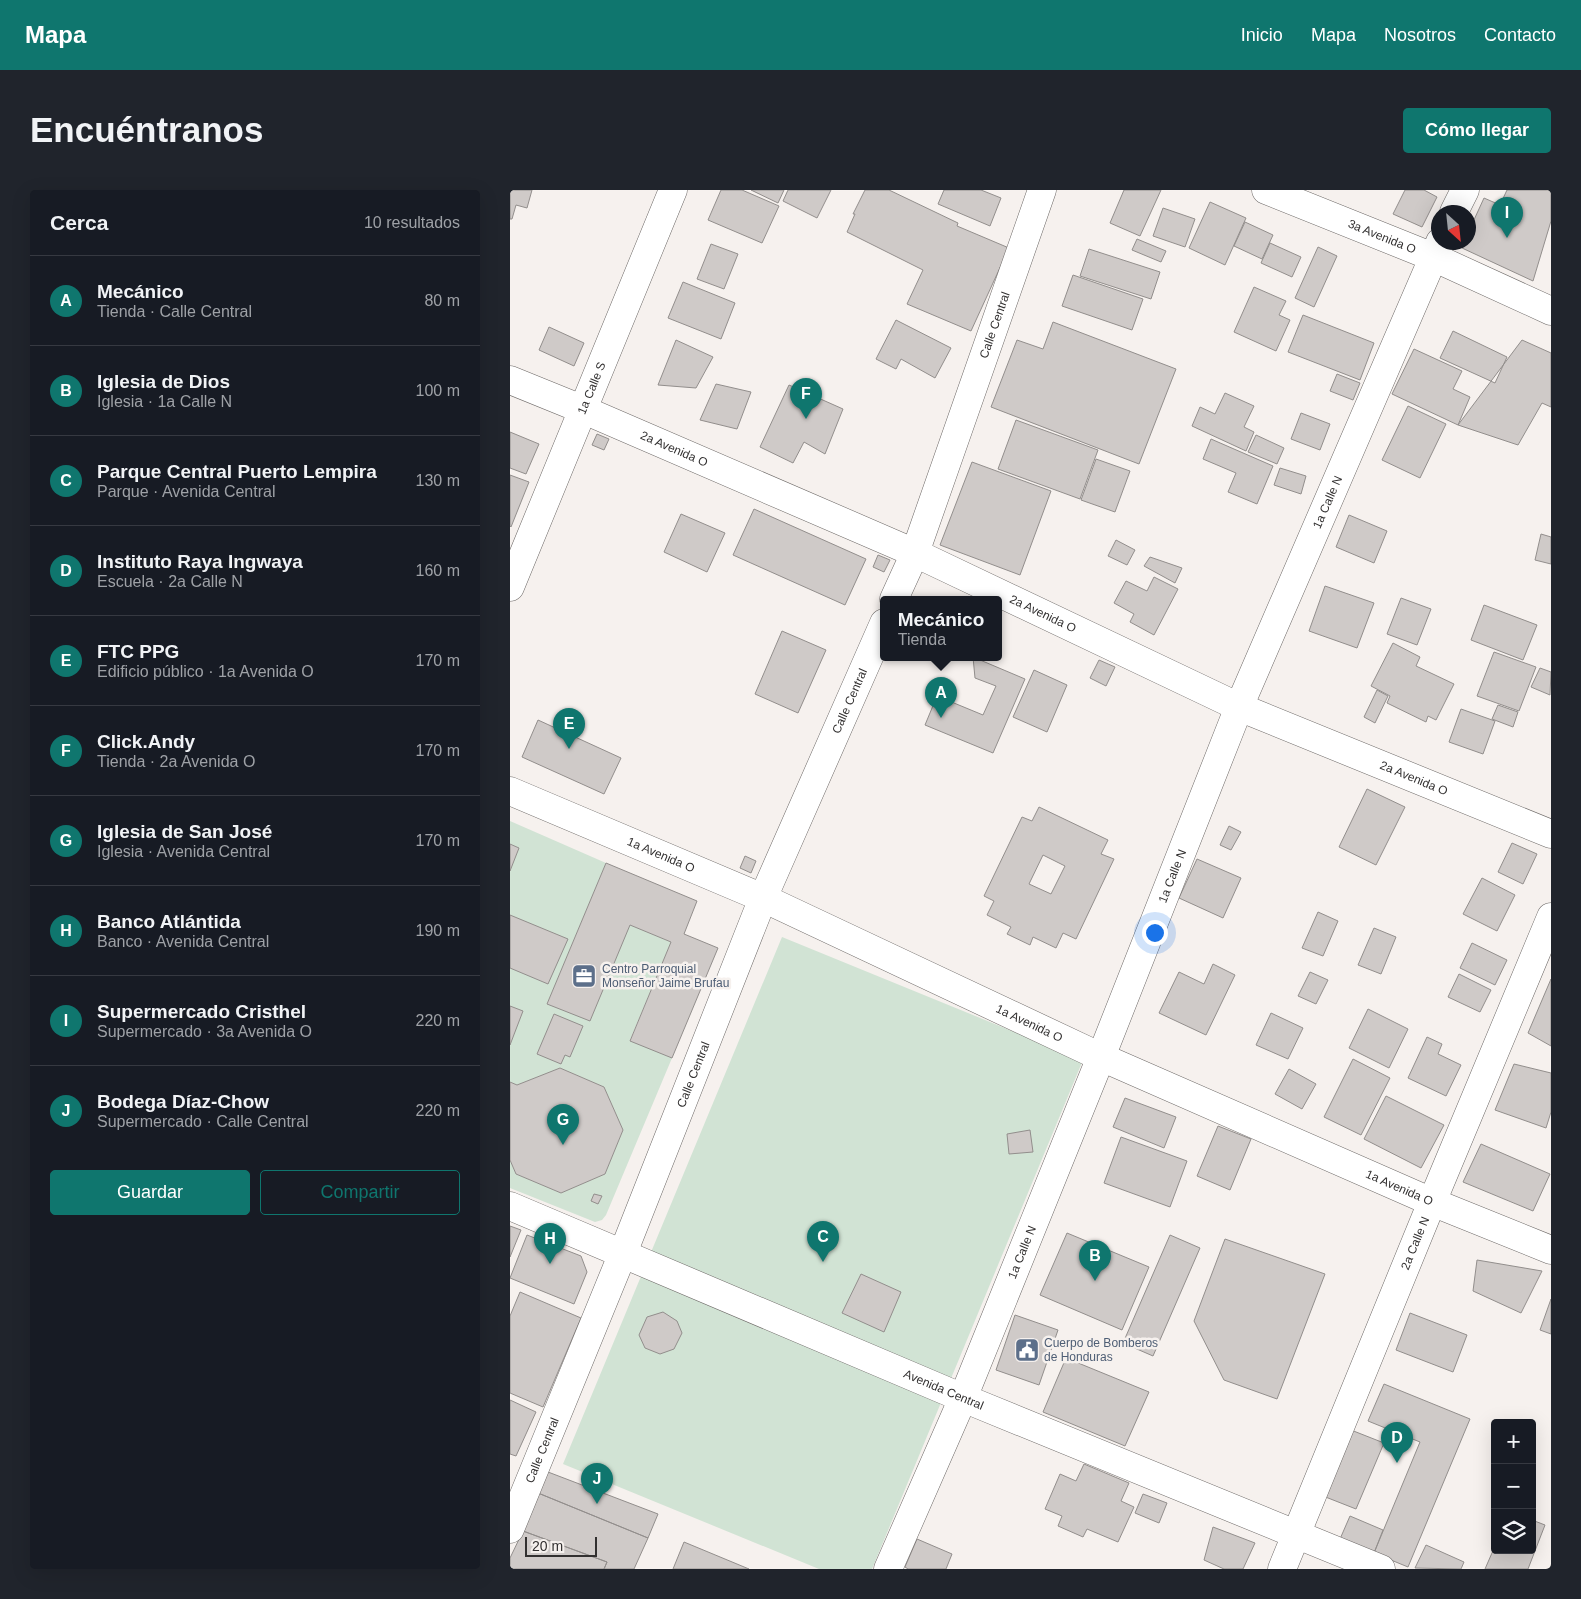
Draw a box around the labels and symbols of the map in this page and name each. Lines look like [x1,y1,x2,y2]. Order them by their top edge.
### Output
pin: I [1491,197,1523,238]
north arrow [1431,205,1476,250]
street label: 3a Avenida O [1346,217,1418,256]
street label: Calle Central [977,290,1013,360]
street label: 1a Calle S [575,360,609,416]
pin: F [790,378,822,419]
street label: 2a Avenida O [638,428,710,470]
street label: 1a Calle N [1310,474,1345,531]
street label: 2a Avenida O [1007,592,1078,636]
street label: Calle Central [829,666,870,736]
pin: A [925,677,957,718]
pin: E [553,708,585,749]
street label: 2a Avenida O [1378,758,1450,798]
street label: 1a Avenida O [625,834,697,875]
street label: 1a Calle N [1156,847,1189,905]
your location [1142,920,1168,946]
place label: Centro Parroquial Monseñor Jaime Brufau [602,962,729,990]
office icon: Centro Parroquial Monseñor Jaime Brufau [571,963,597,989]
street label: 1a Avenida O [994,1002,1065,1045]
street label: Calle Central [674,1040,713,1109]
pin: G [547,1104,579,1145]
street label: 1a Avenida O [1364,1167,1435,1209]
street label: 2a Calle N [1398,1215,1432,1272]
pin: C [807,1221,839,1262]
pin: H [534,1223,566,1264]
street label: 1a Calle N [1005,1224,1039,1281]
pin: B [1079,1240,1111,1281]
place label: Cuerpo de Bomberos de Honduras [1044,1336,1158,1364]
public building icon: Cuerpo de Bomberos de Honduras [1014,1337,1040,1363]
street label: Avenida Central [902,1367,986,1413]
street label: Calle Central [523,1416,562,1485]
pin: D [1381,1422,1413,1463]
pin: J [581,1463,613,1504]
scale bar [525,1534,598,1557]

